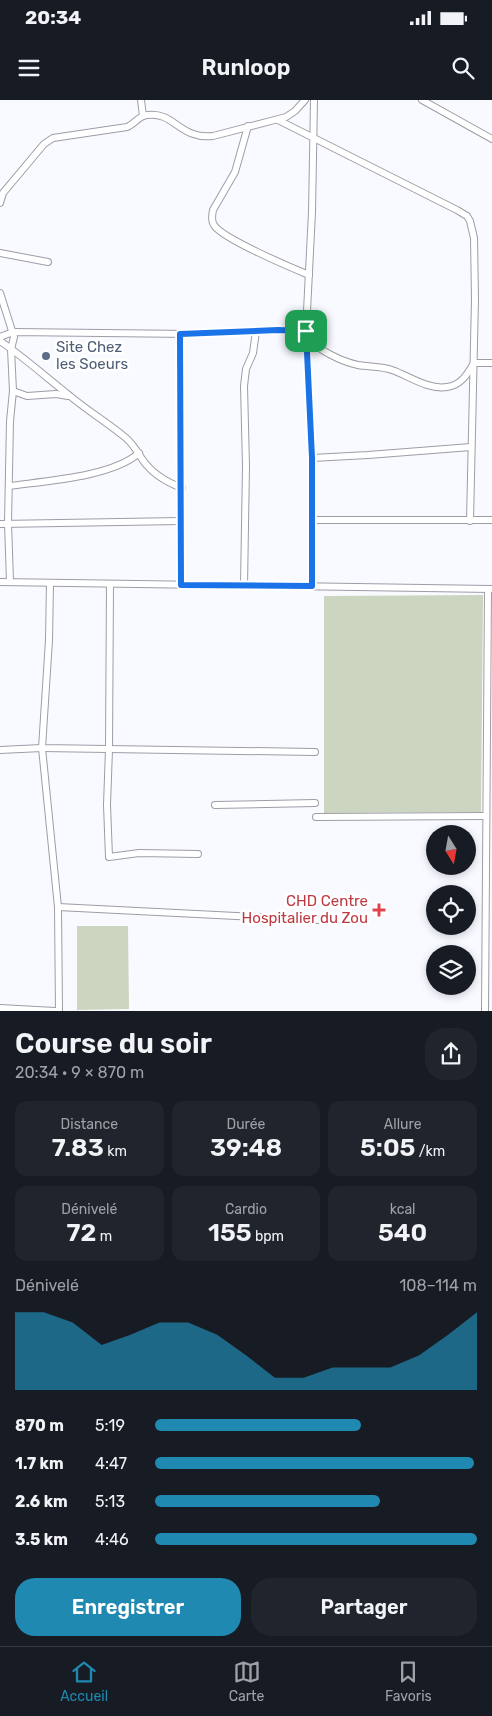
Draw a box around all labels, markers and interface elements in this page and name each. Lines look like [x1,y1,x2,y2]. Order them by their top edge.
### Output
text: 20:34 [25,6,81,29]
icon: menu [15,54,43,82]
text: Runloop [202,54,291,81]
icon: search [449,54,477,82]
pin [285,310,327,352]
icon: arrive [292,317,320,345]
place label: Site Chez les Soeurs [56,338,128,373]
marker: Site Chez les Soeurs [40,350,52,362]
north arrow [426,825,476,875]
map controls [426,825,476,995]
button: locate [426,885,476,935]
place label: CHD Centre Hospitalier du Zou [242,892,368,927]
marker: CHD Centre Hospitalier du Zou [372,903,386,917]
button: layers [426,945,476,995]
text: Course du soir [15,1027,212,1060]
button: share [425,1028,477,1080]
text: 20:34 · 9 × 870 m [15,1063,144,1082]
text: Distance [61,1116,118,1133]
text: Durée [227,1116,265,1133]
text: Allure [384,1116,421,1133]
text: 7.83 [52,1133,104,1162]
text: 39:48 [210,1133,282,1162]
text: 5:05 [360,1133,415,1162]
text: km [104,1143,127,1160]
text: /km [415,1143,445,1160]
text: Dénivelé [61,1201,117,1218]
text: Cardio [225,1201,267,1218]
text: kcal [390,1201,416,1218]
text: 72 [66,1218,96,1247]
text: 155 [208,1218,252,1247]
text: 540 [378,1218,427,1247]
text: m [96,1228,112,1245]
text: bpm [252,1228,284,1245]
text: Dénivelé [15,1276,79,1295]
text: 108–114 m [399,1276,477,1295]
text: 870 m [15,1416,64,1435]
text: 5:19 [95,1416,125,1435]
text: 1.7 km [15,1454,64,1473]
text: 4:47 [95,1454,127,1473]
text: 2.6 km [15,1492,68,1511]
text: 5:13 [95,1492,125,1511]
text: 3.5 km [15,1530,68,1549]
text: 4:46 [95,1530,129,1549]
button: Enregistrer [15,1578,241,1636]
button: Partager [251,1578,477,1636]
tab: Accueil [60,1658,108,1705]
tab: Carte [229,1658,264,1705]
tab: Favoris [385,1658,432,1705]

